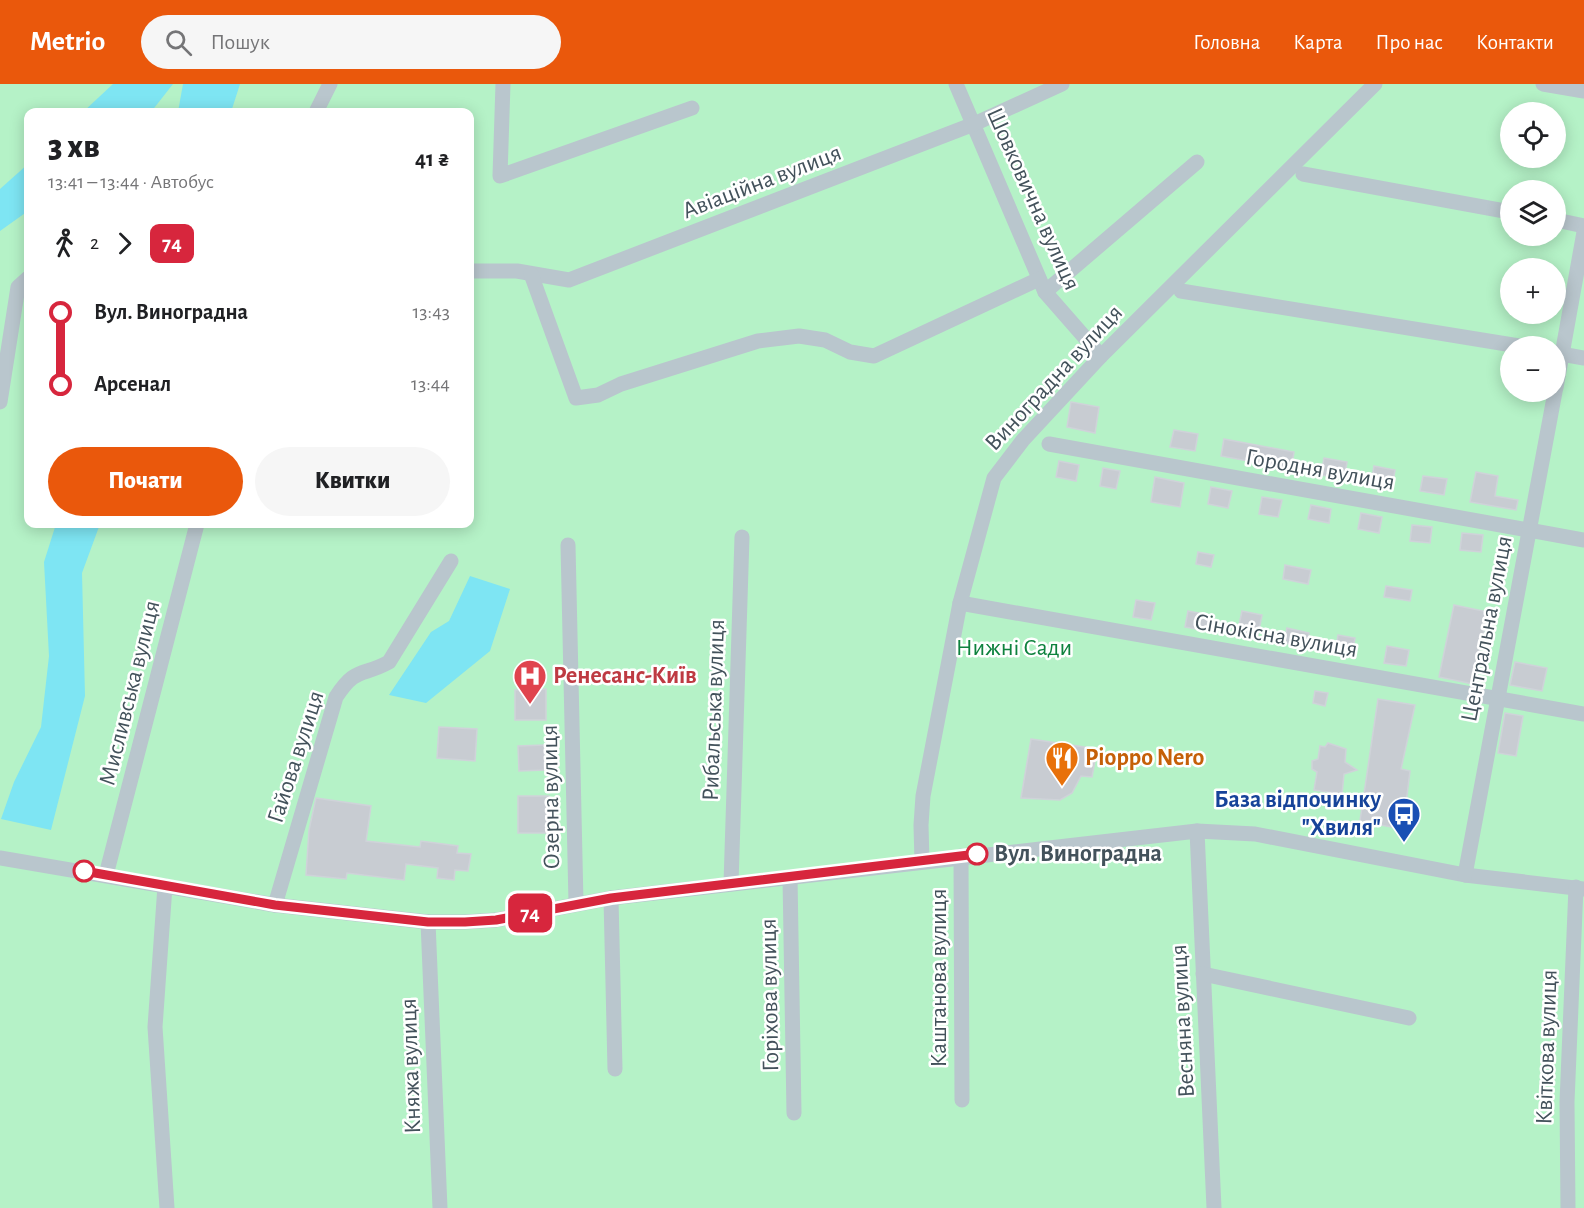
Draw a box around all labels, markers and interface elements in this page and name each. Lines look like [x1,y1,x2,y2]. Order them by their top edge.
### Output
search box [141,15,561,69]
icon: search [162,26,195,59]
text: Metrio [30,28,105,56]
text: Пошук [210,31,270,53]
text: Головна [1193,32,1260,53]
text: Карта [1293,32,1343,53]
text: Про нас [1376,32,1443,53]
text: Контакти [1476,32,1554,53]
map controls [1500,102,1566,402]
button: locate [1500,102,1566,168]
street label: Шовковична вулиця [982,104,1084,294]
text: 3 хв [48,131,100,164]
street label: Авіаційна вулиця [679,141,845,223]
text: 41 ₴ [415,148,450,170]
text: 13:41 – 13:44 · Автобус [48,172,214,192]
button: layers [1500,180,1566,246]
icon: walk [48,227,81,260]
icon: forward [108,227,141,260]
text: 2 [90,233,99,253]
text: 74 [162,233,182,254]
button: + [1500,258,1566,324]
text: Вул. Виноградна [94,301,248,323]
street label: Виноградна вулиця [981,301,1127,455]
text: 13:43 [412,302,450,322]
button: − [1500,336,1566,402]
text: Арсенал [94,373,171,395]
text: 13:44 [411,374,450,394]
street label: Городня вулиця [1244,445,1396,495]
button: Почати [48,447,243,516]
button: Квитки [255,447,450,516]
street label: Центральна вулиця [1457,534,1517,724]
street label: Мисливська вулиця [95,598,165,788]
street label: Сінокісна вулиця [1193,610,1359,662]
street label: Рибальська вулиця [699,619,729,801]
park label: Нижні Сади [956,636,1072,660]
hospital icon: Ренесанс-Київ [512,658,548,705]
place label: Ренесанс-Київ [553,664,697,688]
street label: Гайова вулиця [263,688,329,826]
street label: Озерна вулиця [538,724,564,870]
restaurant icon: Pioppo Nero [1044,740,1080,787]
place label: Pioppo Nero [1085,746,1205,770]
place label: База відпочинку "Хвиля" [1214,788,1381,840]
bus stop icon: База відпочинку "Хвиля" [1386,796,1422,843]
place label: Вул. Виноградна [994,842,1162,866]
marker: Вул. Виноградна [966,843,988,865]
unlabelled marker [73,860,95,882]
street label: Каштанова вулиця [927,888,951,1068]
line badge: 74 [503,894,557,932]
text: 74 [520,903,540,924]
street label: Горіхова вулиця [757,918,783,1072]
street label: Весняна вулиця [1167,944,1199,1098]
street label: Квіткова вулиця [1532,969,1562,1125]
street label: Княжа вулиця [397,998,425,1134]

